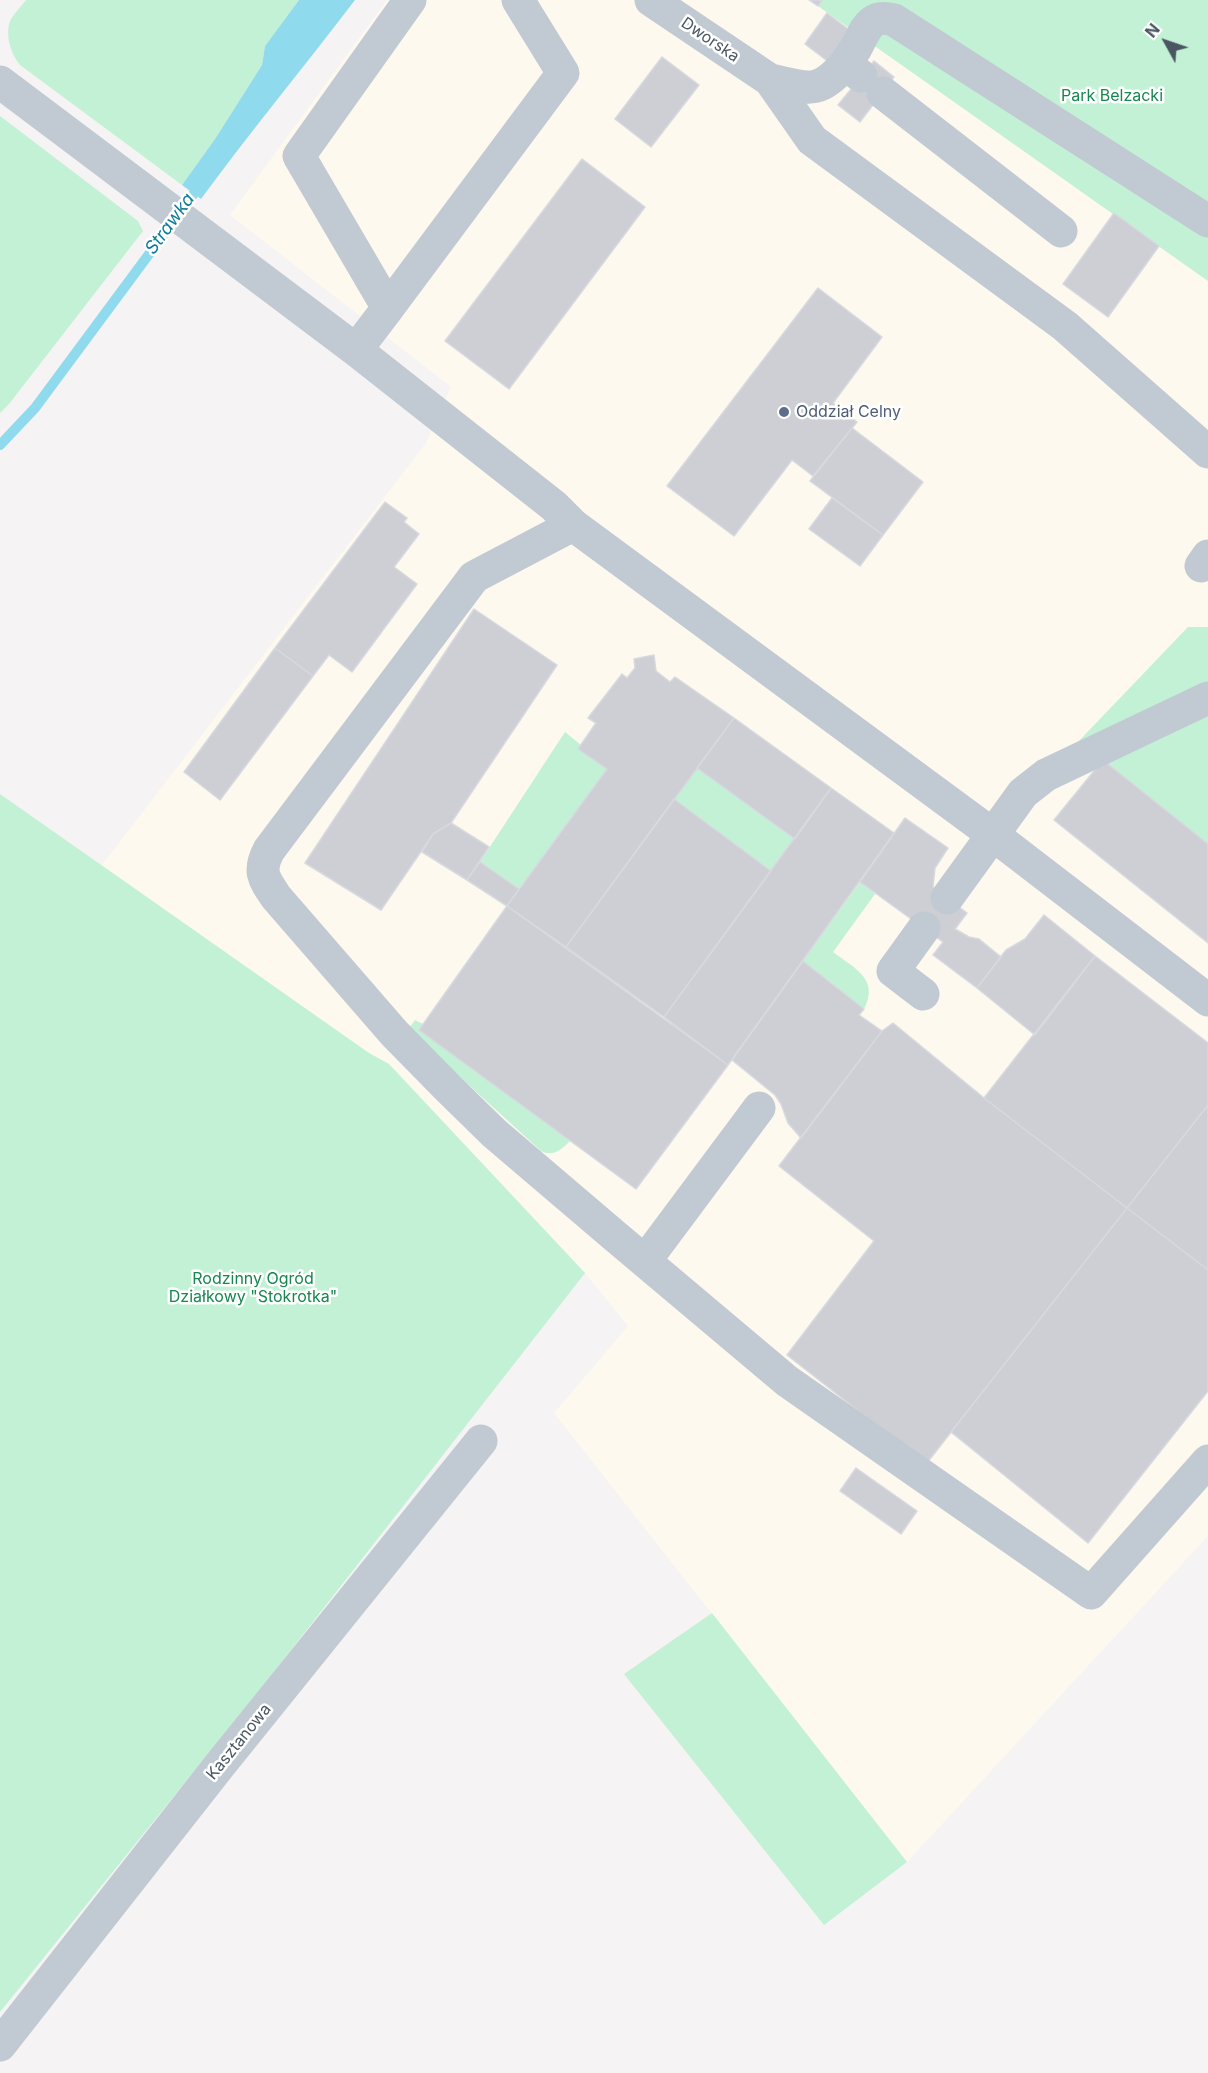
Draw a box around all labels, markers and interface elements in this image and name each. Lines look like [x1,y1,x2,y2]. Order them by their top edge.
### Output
north arrow [1136,12,1196,72]
street label: Dworska [677,14,743,66]
text: N [1141,19,1164,42]
park label: Park Belzacki [1061,86,1163,106]
water label: Strawka [141,189,199,259]
place label: Oddział Celny [796,402,901,422]
marker: Oddział Celny [777,405,791,419]
park label: Rodzinny Ogród Działkowy "Stokrotka" [169,1269,337,1307]
street label: Kasztanowa [203,1700,275,1784]

